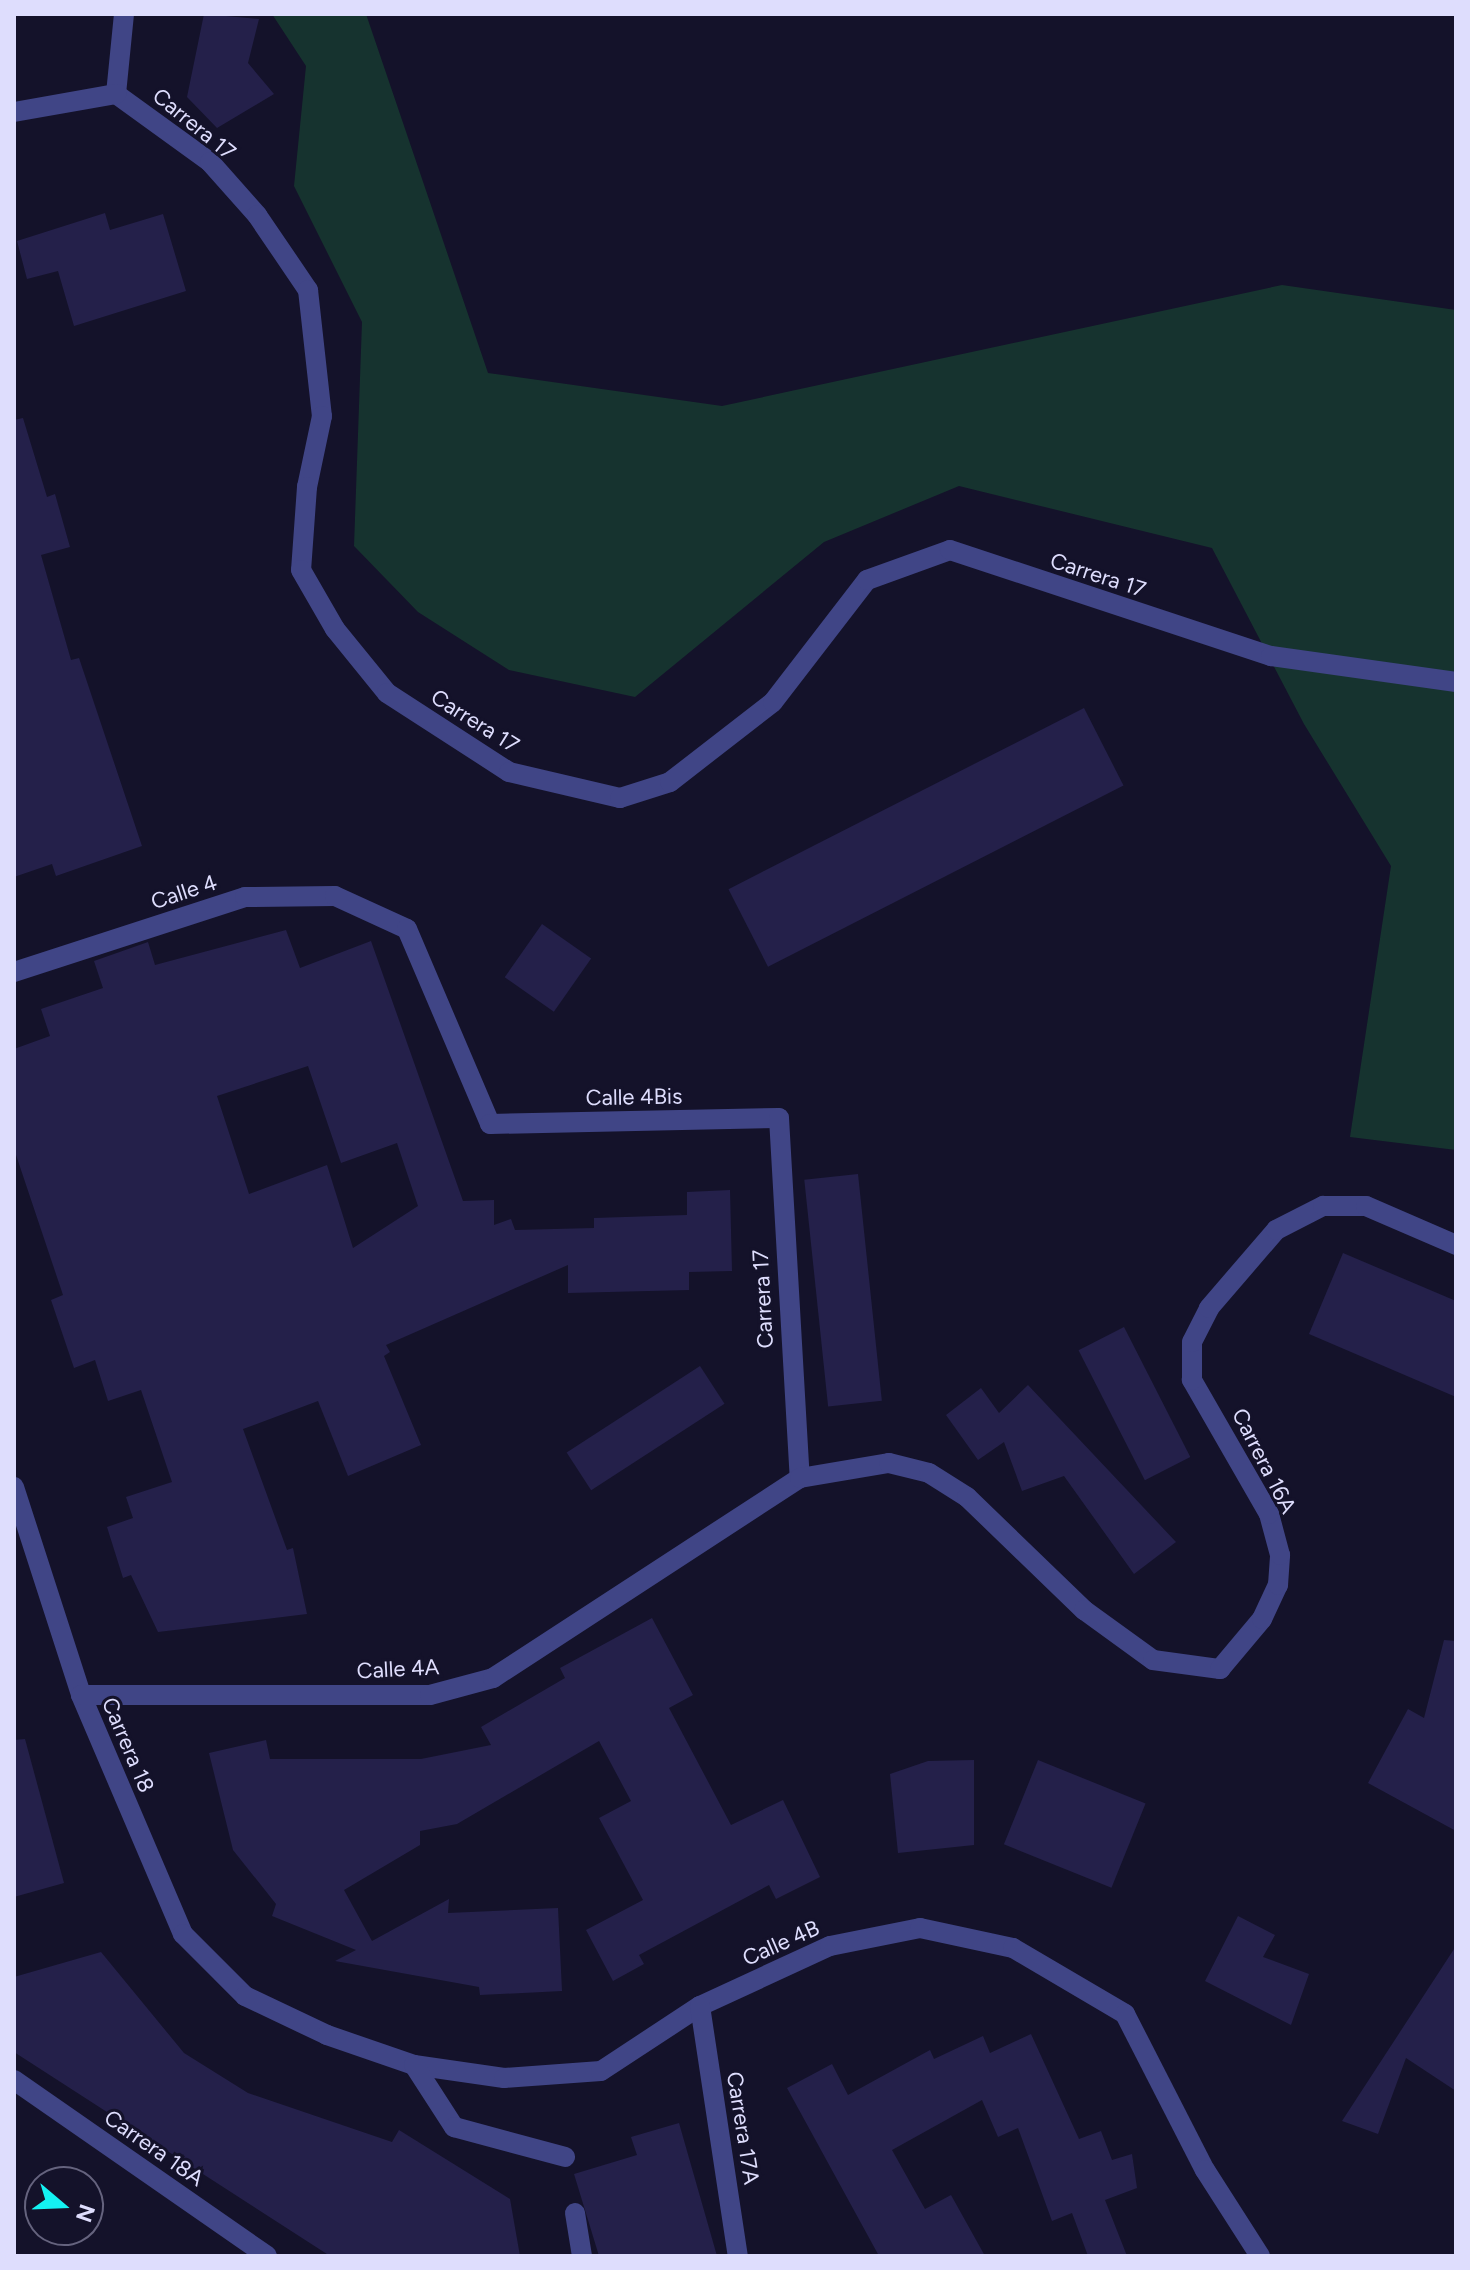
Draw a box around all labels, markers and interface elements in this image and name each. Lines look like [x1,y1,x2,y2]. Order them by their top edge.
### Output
street label: Carrera 17 [147,83,241,165]
street label: Carrera 17 [1047,547,1149,603]
street label: Carrera 17 [426,684,524,758]
street label: Calle 4 [148,869,220,915]
street label: Calle 4Bis [585,1083,683,1111]
street label: Carrera 17 [747,1249,779,1349]
street label: Carrera 16A [1226,1404,1302,1518]
street label: Calle 4A [356,1654,440,1684]
street label: Carrera 18 [96,1694,160,1796]
street label: Calle 4B [738,1914,824,1972]
street label: Carrera 17A [721,2070,765,2186]
street label: Carrera 18A [99,2104,209,2192]
north arrow [24,2166,104,2246]
text: N [70,2201,101,2226]

